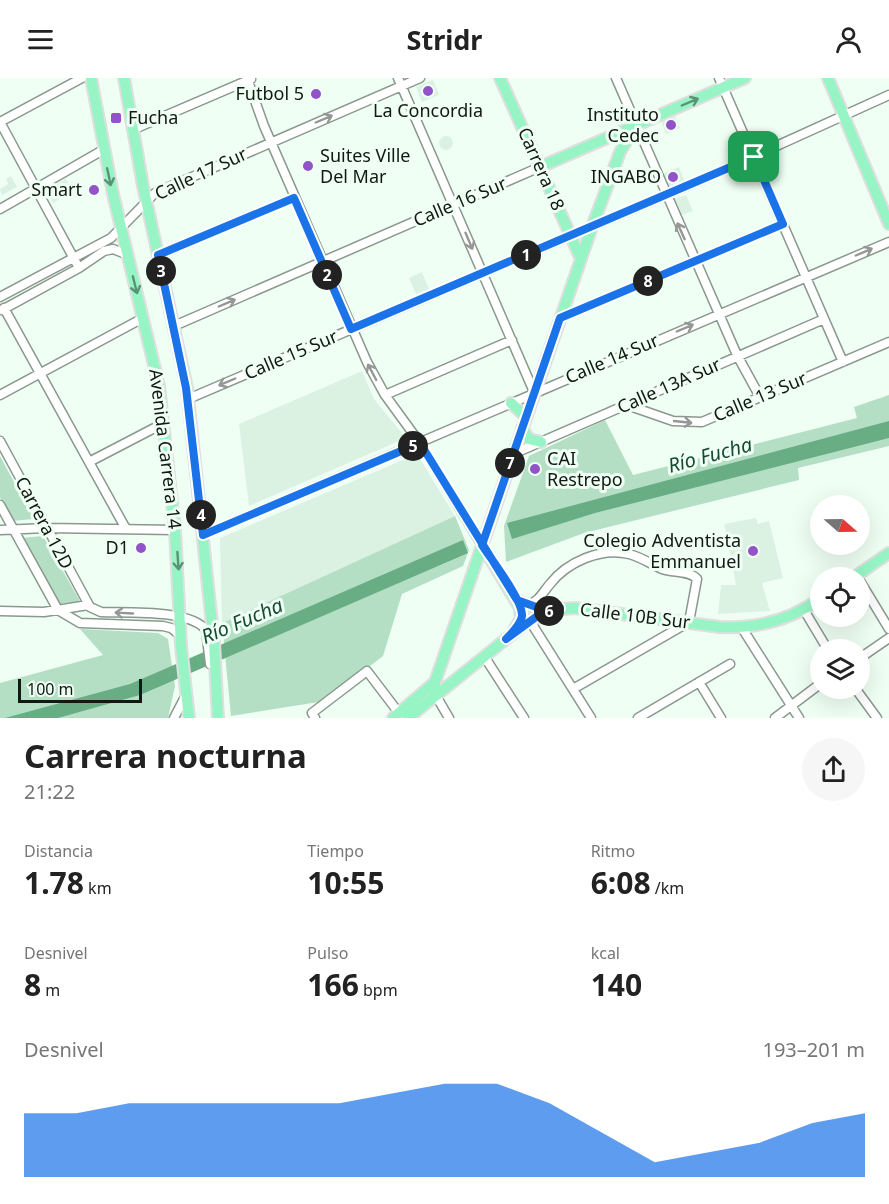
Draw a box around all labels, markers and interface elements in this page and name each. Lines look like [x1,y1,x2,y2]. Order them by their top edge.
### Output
text: Stridr [407,21,482,58]
icon: menu [24,23,57,56]
icon: person [832,23,865,56]
place label: Futbol 5 [235,81,304,105]
marker: La Concordia [421,84,435,98]
marker: Futbol 5 [309,87,323,101]
one-way arrow [680,96,699,107]
place label: La Concordia [373,98,483,122]
place label: Instituto Cedec [587,102,659,147]
place label: Fucha [128,105,178,129]
marker: Fucha [109,111,123,125]
one-way arrow [315,113,333,124]
marker: Instituto Cedec [664,118,678,132]
street label: Carrera 18 [513,123,571,214]
pin [728,131,779,182]
icon: arrive [737,140,770,173]
street label: Calle 17 Sur [151,141,251,205]
place label: Suites Ville Del Mar [320,143,411,188]
marker: Suites Ville Del Mar [301,159,315,173]
place label: INGABO [591,164,661,188]
one-way arrow [104,167,115,186]
street label: Calle 16 Sur [409,170,511,232]
marker: INGABO [666,170,680,184]
place label: Smart [31,177,82,201]
marker: Smart [87,183,101,197]
one-way arrow [675,222,686,240]
one-way arrow [464,232,475,250]
pin: 1 [511,240,541,270]
text: 1 [521,244,531,266]
one-way arrow [855,246,873,257]
pin: 3 [146,256,176,286]
text: 3 [156,260,166,282]
pin: 2 [312,260,342,290]
text: 2 [322,264,332,286]
pin: 8 [633,266,663,296]
text: 8 [643,270,653,292]
one-way arrow [130,276,142,295]
one-way arrow [218,297,236,308]
one-way arrow [675,322,693,333]
street label: Calle 15 Sur [240,323,342,385]
street label: Calle 14 Sur [561,327,663,389]
street label: Calle 13A Sur [613,351,725,419]
one-way arrow [366,363,377,381]
street label: Calle 13 Sur [709,365,811,427]
street label: Avenida Carrera 14 [144,368,188,530]
one-way arrow [218,377,236,388]
one-way arrow [673,417,693,428]
water label: Río Fucha [665,430,755,479]
pin: 5 [398,431,428,461]
text: 5 [408,435,418,457]
place label: CAI Restrepo [547,446,623,491]
pin: 7 [495,448,525,478]
text: 7 [505,452,515,474]
marker: CAI Restrepo [528,462,542,476]
street label: Carrera 12D [10,472,79,573]
north arrow [810,495,870,555]
map controls [810,495,870,699]
pin: 4 [186,500,216,530]
text: 4 [196,504,206,526]
place label: Colegio Adventista Emmanuel [583,528,741,573]
place label: D1 [106,535,129,559]
marker: D1 [134,541,148,555]
marker: Colegio Adventista Emmanuel [746,544,760,558]
one-way arrow [172,550,183,570]
button: locate [810,567,870,627]
water label: Río Fucha [197,591,287,650]
pin: 6 [534,596,564,626]
street label: Calle 10B Sur [579,596,692,634]
text: 6 [544,600,554,622]
one-way arrow [114,608,134,619]
button: layers [810,639,870,699]
scale bar [18,676,142,704]
text: 100 m [27,678,74,700]
text: Carrera nocturna [24,733,307,778]
button: share [802,738,865,801]
text: 21:22 [24,778,75,805]
text: Distancia [24,840,93,862]
text: Tiempo [307,840,364,862]
text: Ritmo [591,840,635,862]
text: 1.78 [24,862,84,903]
text: 10:55 [307,862,384,903]
text: 6:08 [591,862,651,903]
text: km [84,877,112,899]
text: /km [651,877,684,899]
text: Desnivel [24,942,88,964]
text: Pulso [307,942,348,964]
text: kcal [591,942,620,964]
text: 8 [24,964,41,1005]
text: 166 [307,964,359,1005]
text: 140 [591,964,642,1005]
text: m [41,979,60,1001]
text: bpm [359,979,398,1001]
text: Desnivel [24,1036,104,1063]
text: 193–201 m [762,1036,865,1063]

